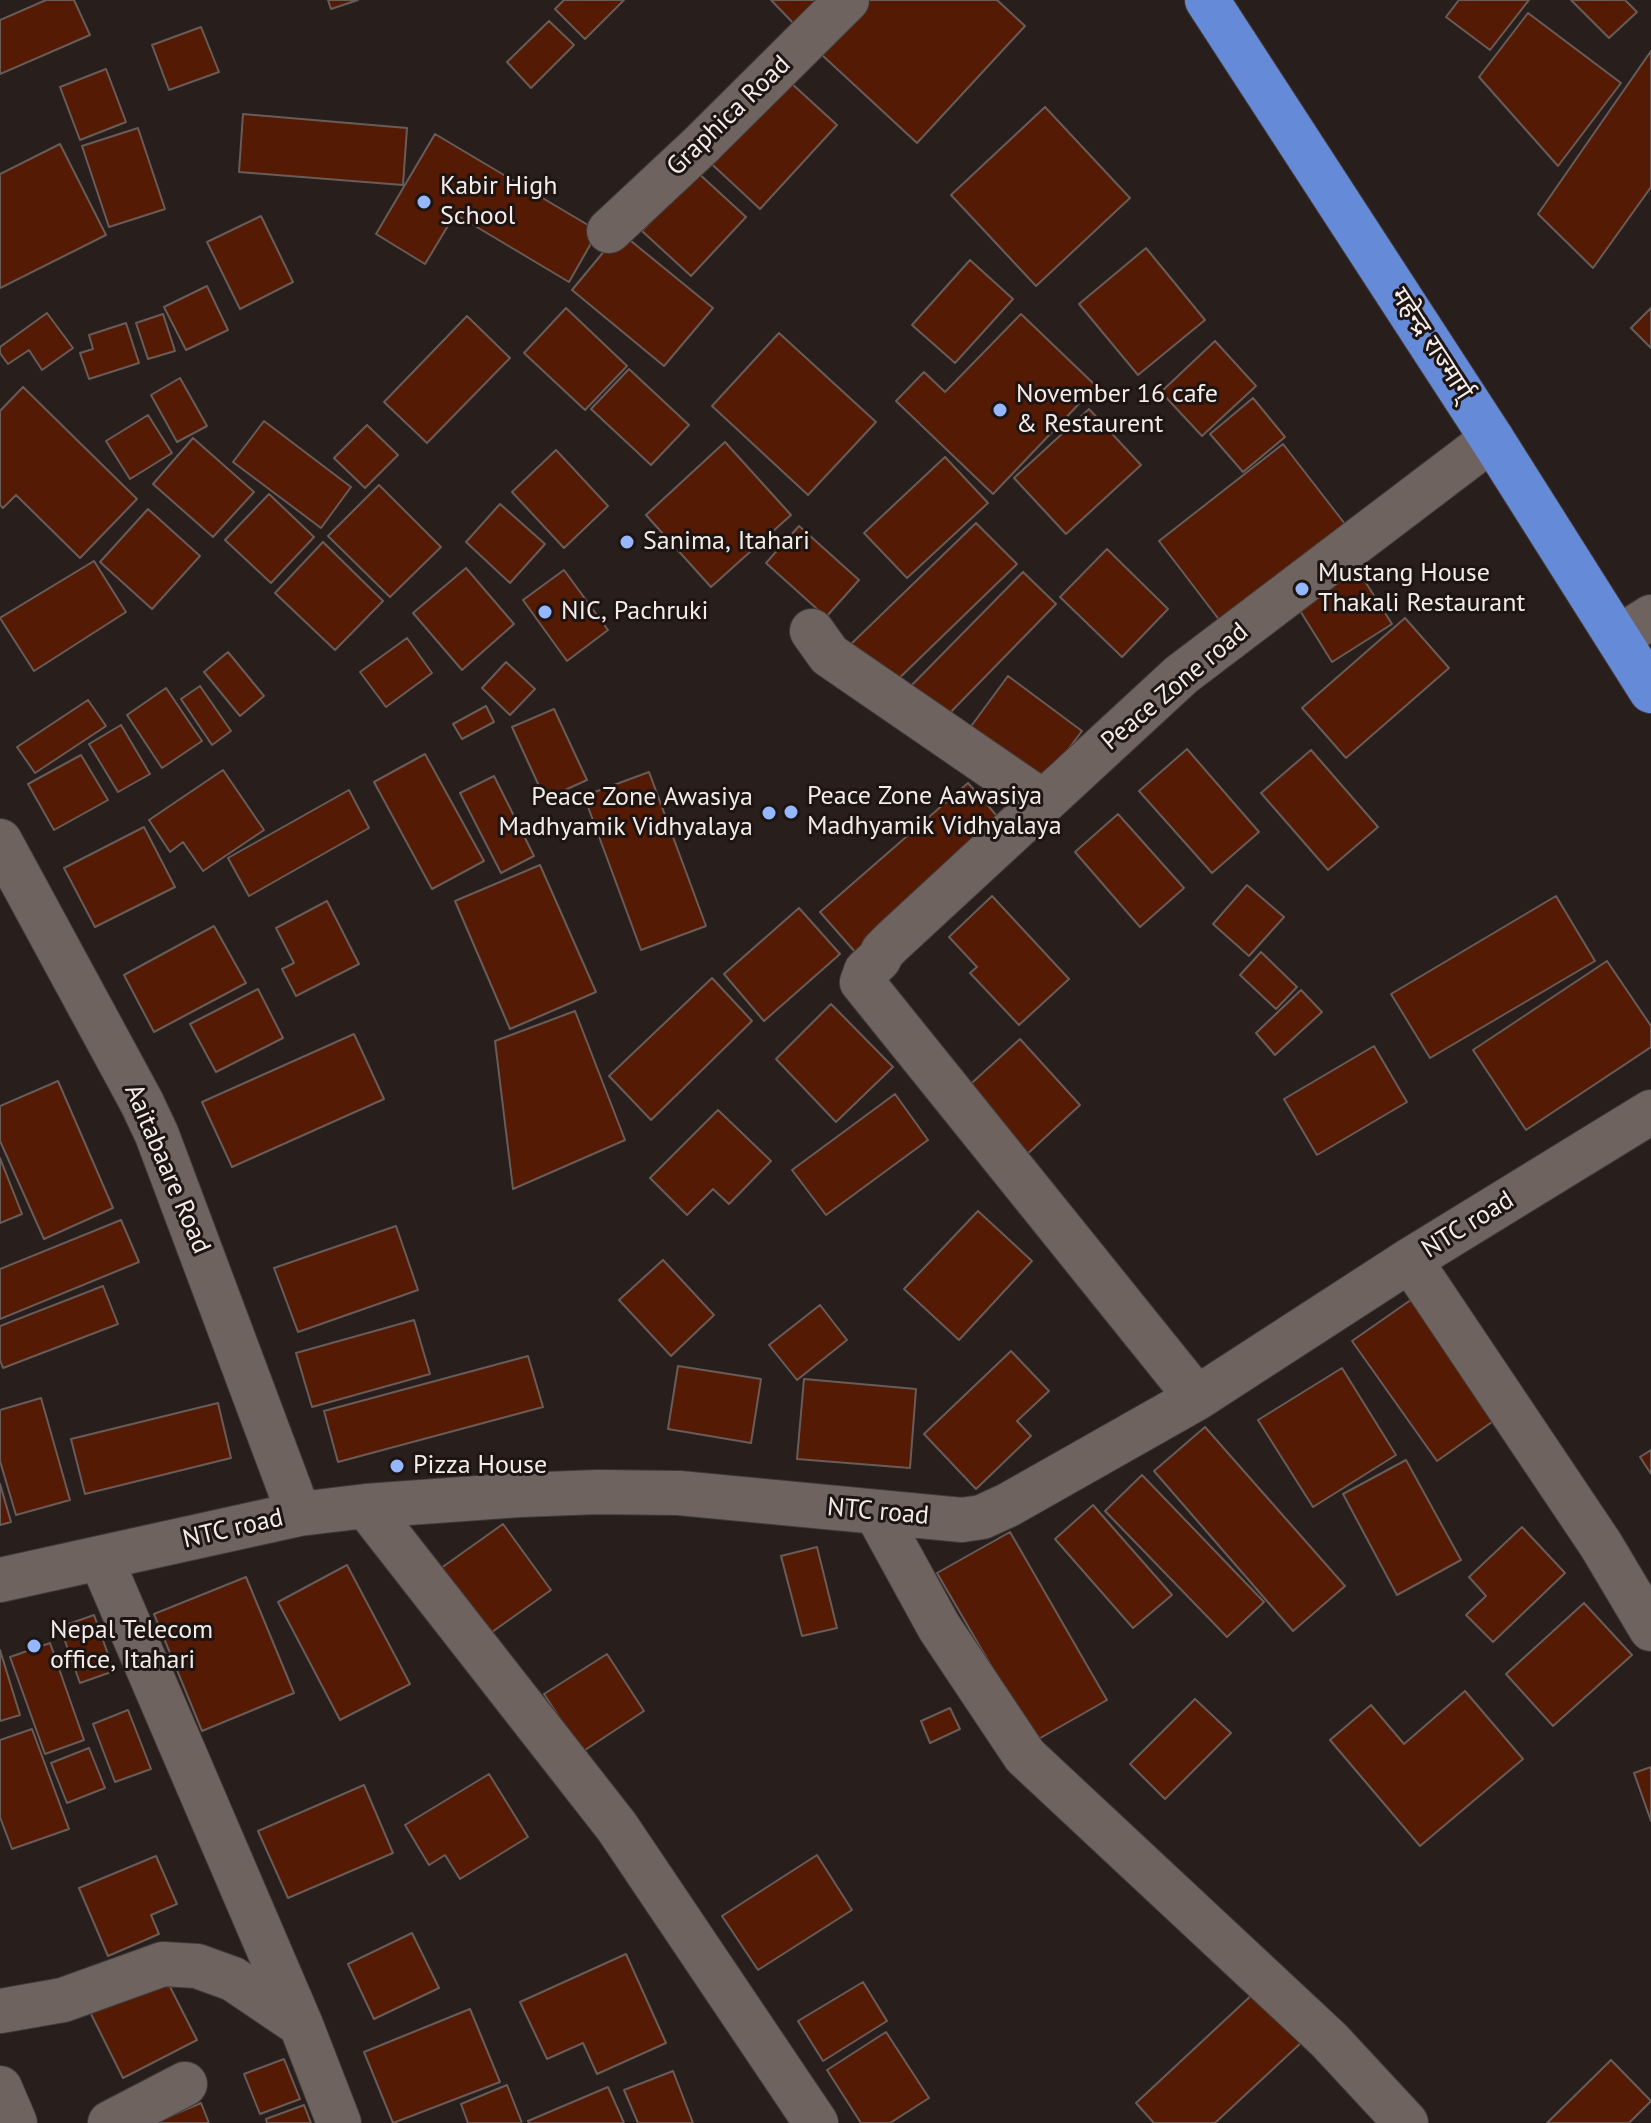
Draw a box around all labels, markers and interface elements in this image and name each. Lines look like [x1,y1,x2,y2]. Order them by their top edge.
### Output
street label: Graphica Road [661,49,797,183]
place label: Kabir High School [440,171,557,232]
marker: Kabir High School [415,193,433,211]
street label: महेन्द्र राज्मार्ग् [1383,282,1479,406]
place label: November 16 cafe & Restaurent [1016,379,1218,440]
marker: November 16 cafe & Restaurent [991,401,1009,419]
place label: Sanima, Itahari [643,526,810,558]
marker: Sanima, Itahari [618,533,636,551]
place label: Mustang House Thakali Restaurant [1318,558,1525,620]
marker: Mustang House Thakali Restaurant [1293,580,1311,598]
place label: NIC, Pachruki [561,596,708,628]
marker: NIC, Pachruki [536,603,554,621]
street label: Peace Zone road [1095,617,1255,757]
place label: Peace Zone Aawasiya Madhyamik Vidhyalaya [807,781,1062,842]
place label: Peace Zone Awasiya Madhyamik Vidhyalaya [498,782,753,844]
marker: Peace Zone Aawasiya Madhyamik Vidhyalaya [782,803,800,821]
marker: Peace Zone Awasiya Madhyamik Vidhyalaya [760,804,778,822]
street label: Aaitabaare Road [117,1080,217,1258]
street label: NTC road [1416,1185,1520,1265]
place label: Pizza House [413,1450,547,1482]
marker: Pizza House [388,1457,406,1475]
street label: NTC road [826,1492,930,1532]
street label: NTC road [180,1502,286,1556]
place label: Nepal Telecom office, Itahari [50,1615,213,1676]
marker: Nepal Telecom office, Itahari [25,1637,43,1655]

